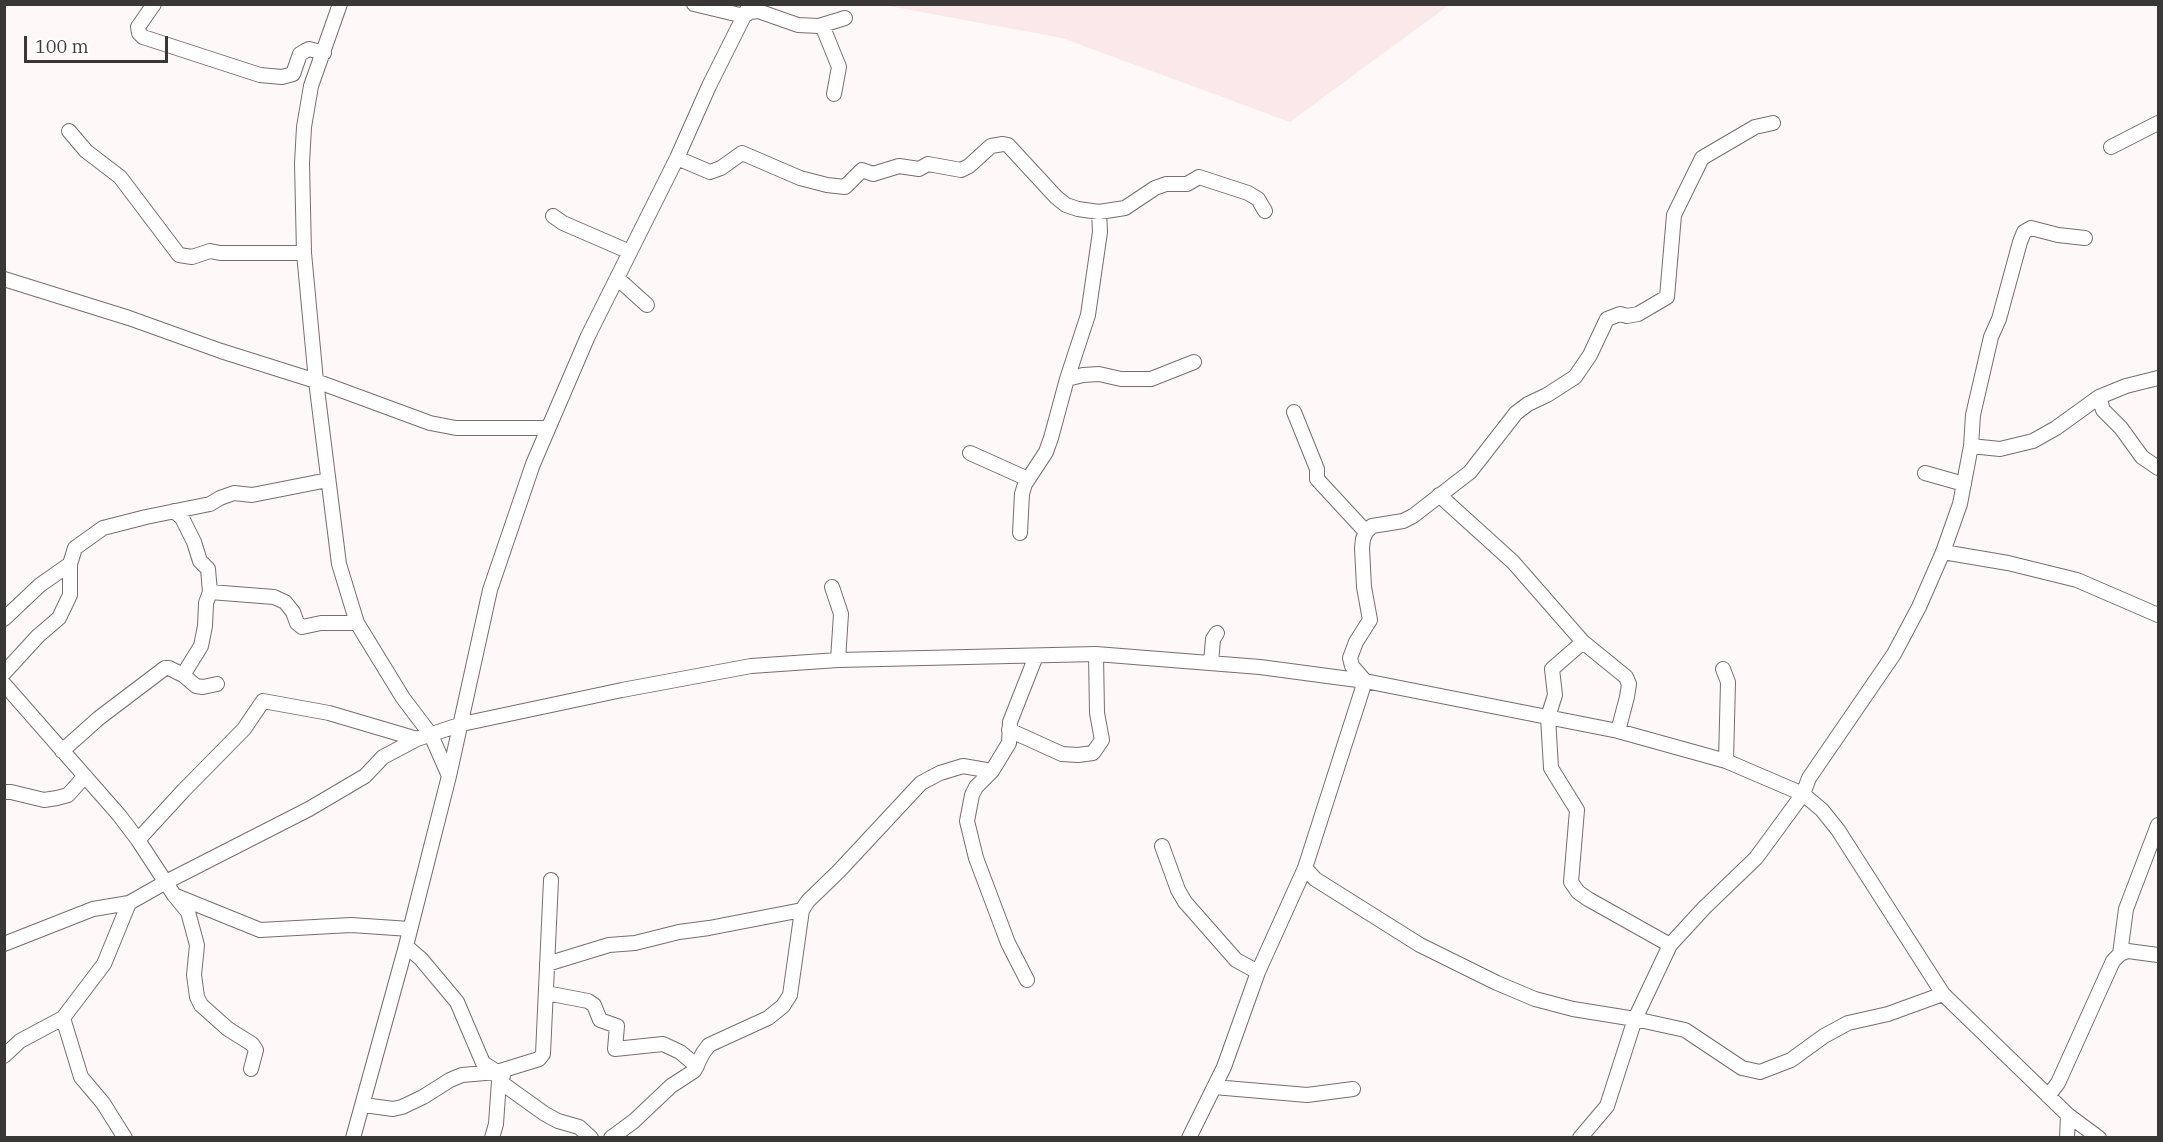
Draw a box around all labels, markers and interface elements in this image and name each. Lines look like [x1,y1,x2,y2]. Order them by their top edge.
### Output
scale bar [27,24,171,62]
text: 100 m [35,35,89,58]

